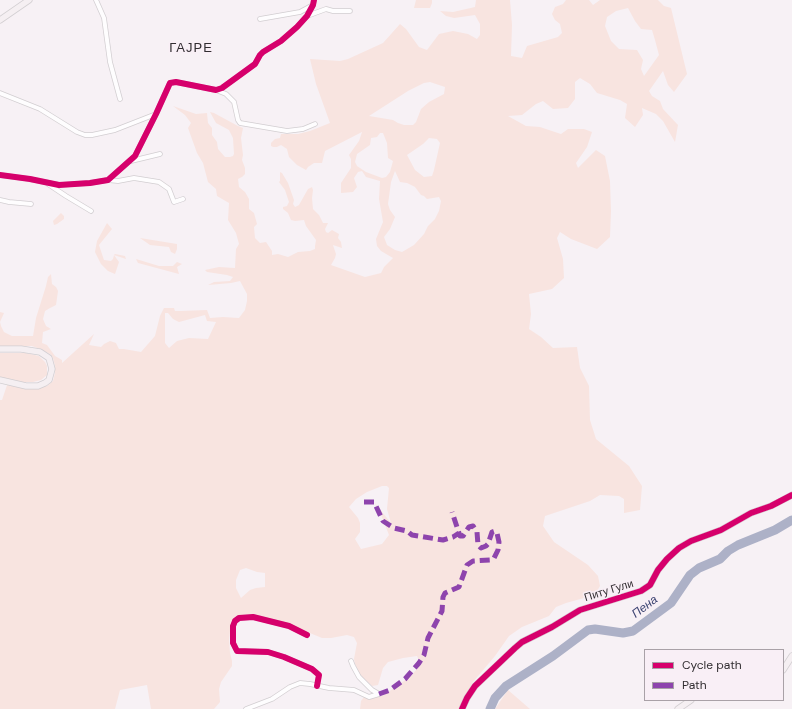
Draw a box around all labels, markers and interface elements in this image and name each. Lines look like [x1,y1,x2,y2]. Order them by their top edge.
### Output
district label: ГАЈРЕ [169,41,213,57]
street label: Питу Гули [583,577,635,605]
water label: Пена [629,593,661,621]
legend [644,649,784,701]
text: Cycle path [682,657,742,673]
text: Path [682,677,707,693]

